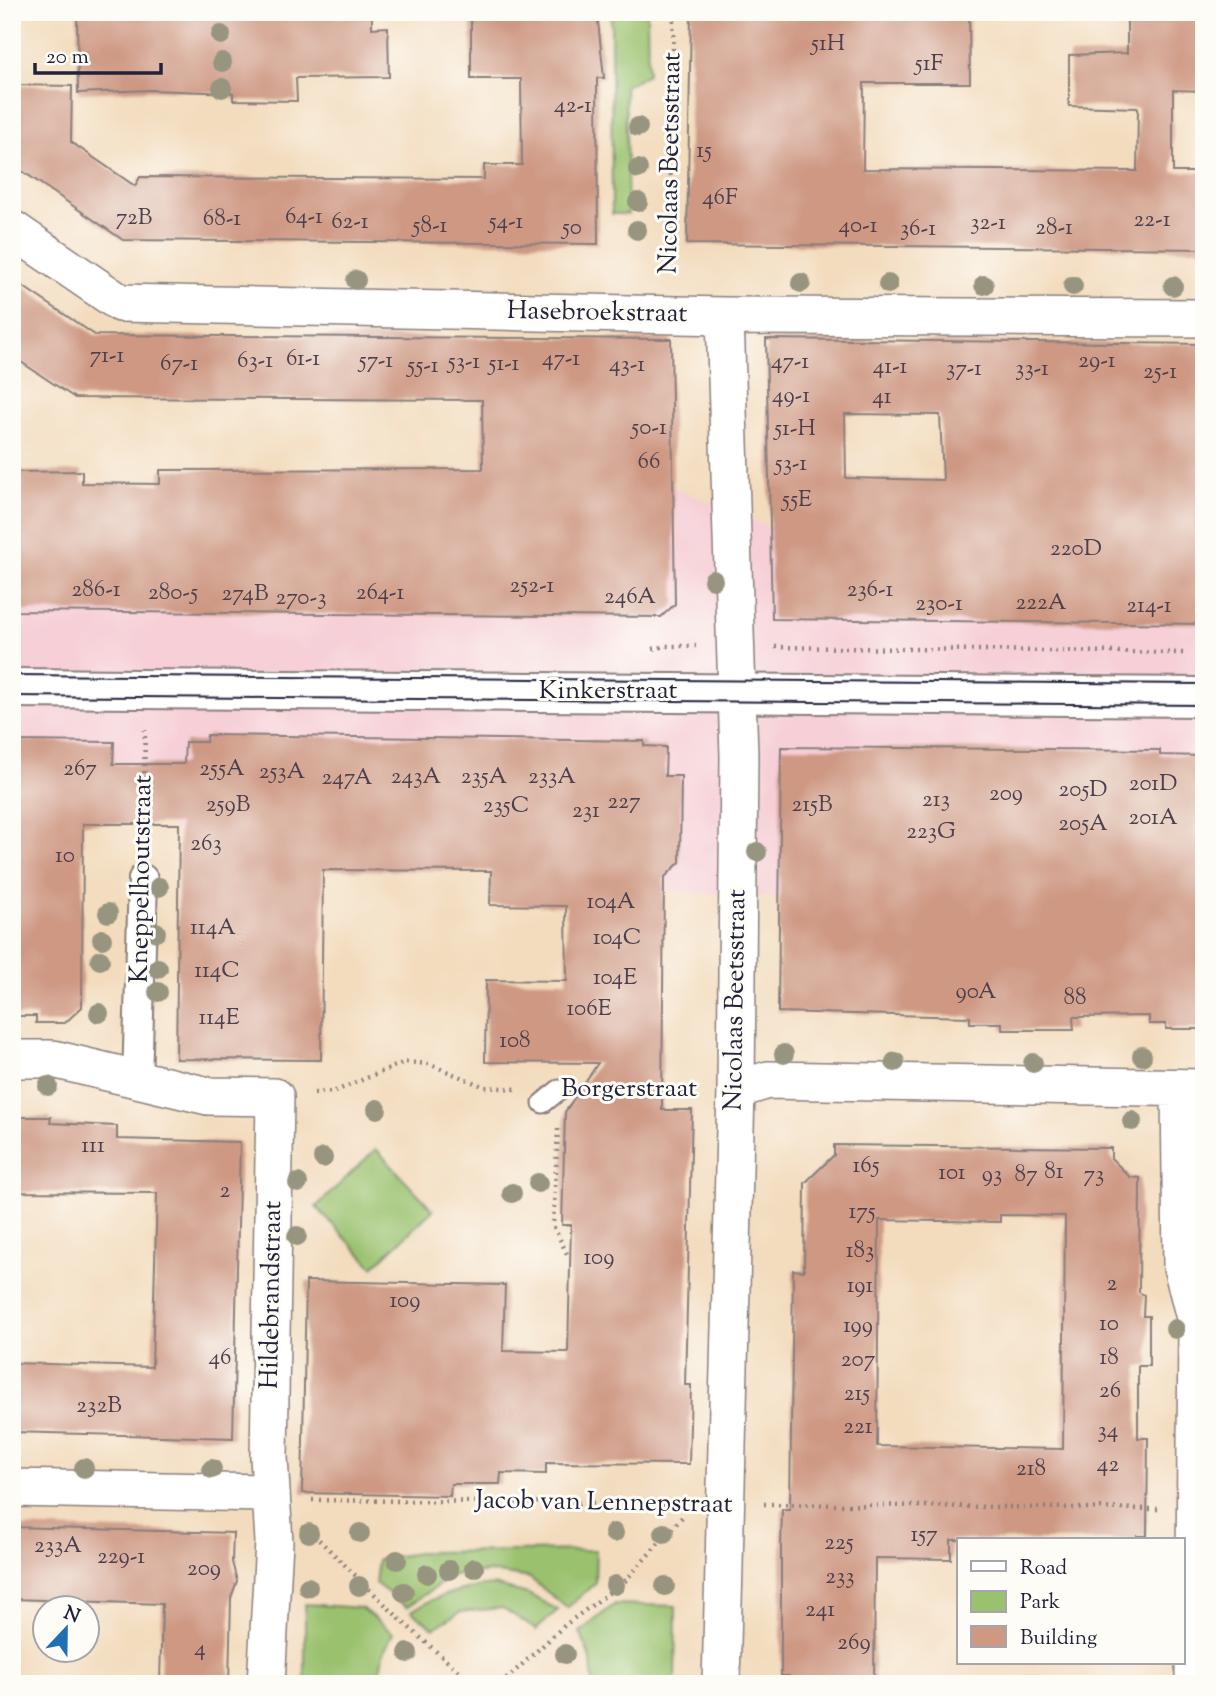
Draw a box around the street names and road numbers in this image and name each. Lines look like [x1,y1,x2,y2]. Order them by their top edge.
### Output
street label: Nicolaas Beetsstraat [651,52,691,274]
street label: Hasebroekstraat [506,293,688,333]
street label: Kinkerstraat [539,673,677,710]
street label: Kneppelhoutstraat [122,774,162,983]
street label: Nicolaas Beetsstraat [716,889,756,1111]
street label: Borgerstraat [561,1071,697,1108]
street label: Hildebrandstraat [252,1200,292,1390]
street label: Jacob van Lennepstraat [473,1482,733,1524]

